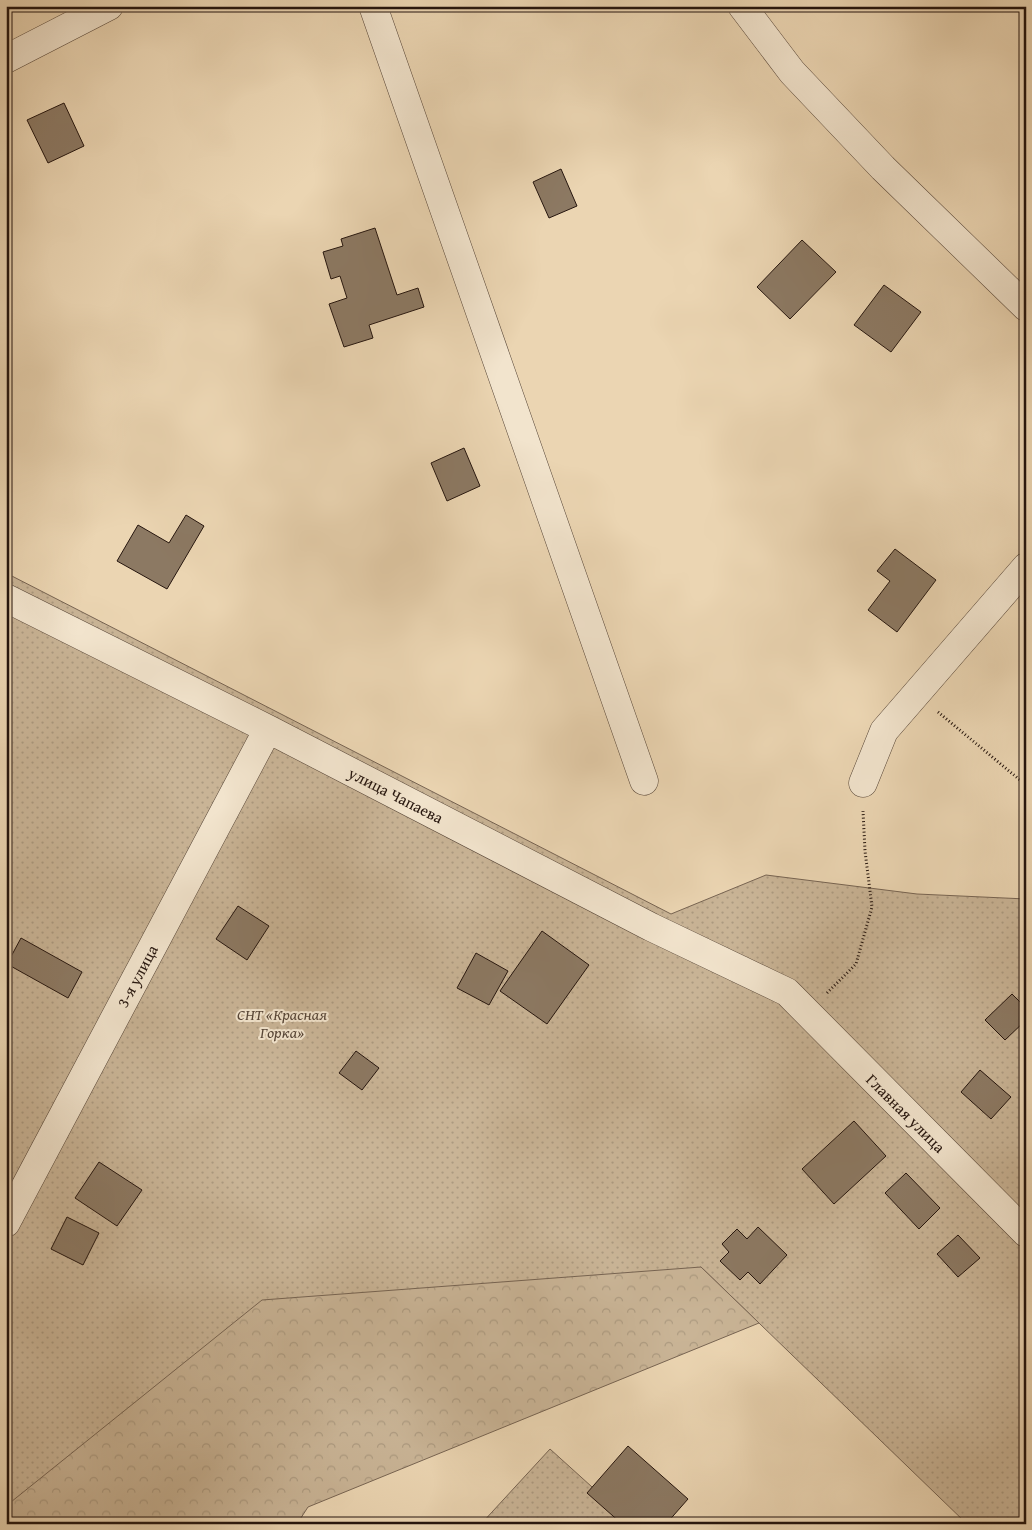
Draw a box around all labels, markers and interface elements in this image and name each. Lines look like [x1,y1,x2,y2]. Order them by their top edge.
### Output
street label: улица Чапаева [343,760,448,829]
street label: 3-я улица [110,940,164,1012]
park label: СНТ «Красная Горка» [237,1002,327,1044]
street label: Главная улица [861,1068,951,1158]

